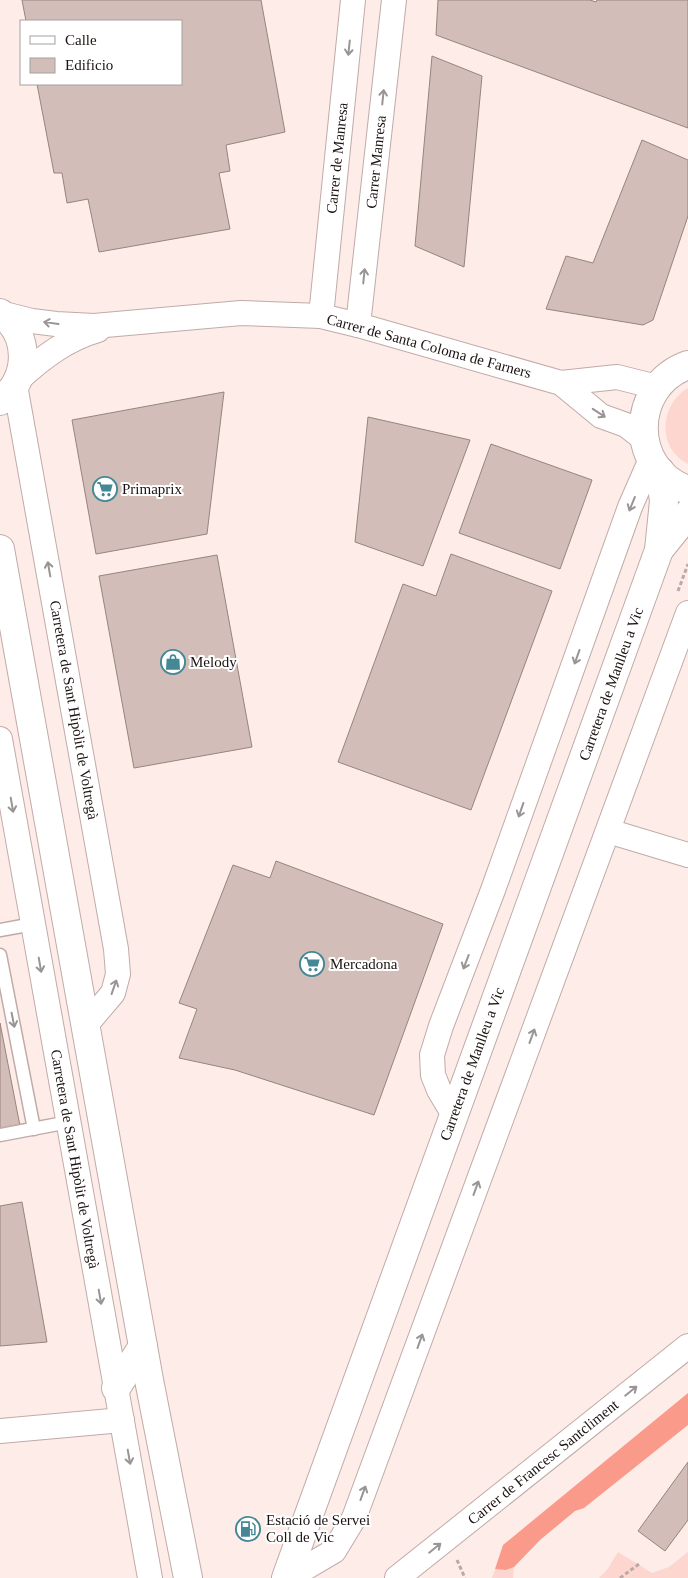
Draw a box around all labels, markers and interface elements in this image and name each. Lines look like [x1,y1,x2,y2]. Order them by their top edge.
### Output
legend [20,20,182,85]
text: Calle [65,32,97,48]
one-way arrow [344,40,353,56]
text: Edificio [65,57,113,73]
one-way arrow [378,90,388,106]
street label: Carrer de Manresa [323,101,351,214]
street label: Carrer Manresa [363,114,389,209]
one-way arrow [359,269,369,285]
street label: Carrer de Santa Coloma de Farners [325,311,533,381]
one-way arrow [43,318,59,328]
one-way arrow [592,408,606,418]
supermarket icon: Primaprix [92,476,118,502]
place label: Primaprix [122,481,182,497]
one-way arrow [627,496,636,511]
one-way arrow [43,561,53,577]
street label: Carretera de Sant Hipòlit de Voltregà [47,599,101,821]
street label: Carretera de Manlleu a Vic [576,605,646,763]
shop icon: Melody [160,649,186,675]
one-way arrow [572,649,581,664]
place label: Melody [190,654,237,670]
one-way arrow [7,796,17,812]
one-way arrow [516,801,525,817]
supermarket icon: Mercadona [299,951,325,977]
one-way arrow [461,954,470,969]
one-way arrow [36,956,46,972]
place label: Mercadona [330,956,398,972]
one-way arrow [110,980,119,995]
street label: Carretera de Manlleu a Vic [437,985,507,1143]
one-way arrow [9,1012,18,1028]
one-way arrow [528,1029,537,1044]
street label: Carretera de Sant Hipòlit de Voltregà [48,1048,102,1270]
one-way arrow [472,1181,481,1197]
one-way arrow [95,1288,105,1304]
one-way arrow [415,1334,425,1349]
one-way arrow [624,1386,637,1397]
street label: Carrer de Francesc Santcliment [465,1396,622,1528]
one-way arrow [124,1448,134,1464]
one-way arrow [359,1486,368,1501]
place label: Estació de Servei Coll de Vic [266,1512,370,1545]
fuel station icon: Estació de Servei Coll de Vic [235,1516,261,1542]
one-way arrow [429,1542,442,1553]

